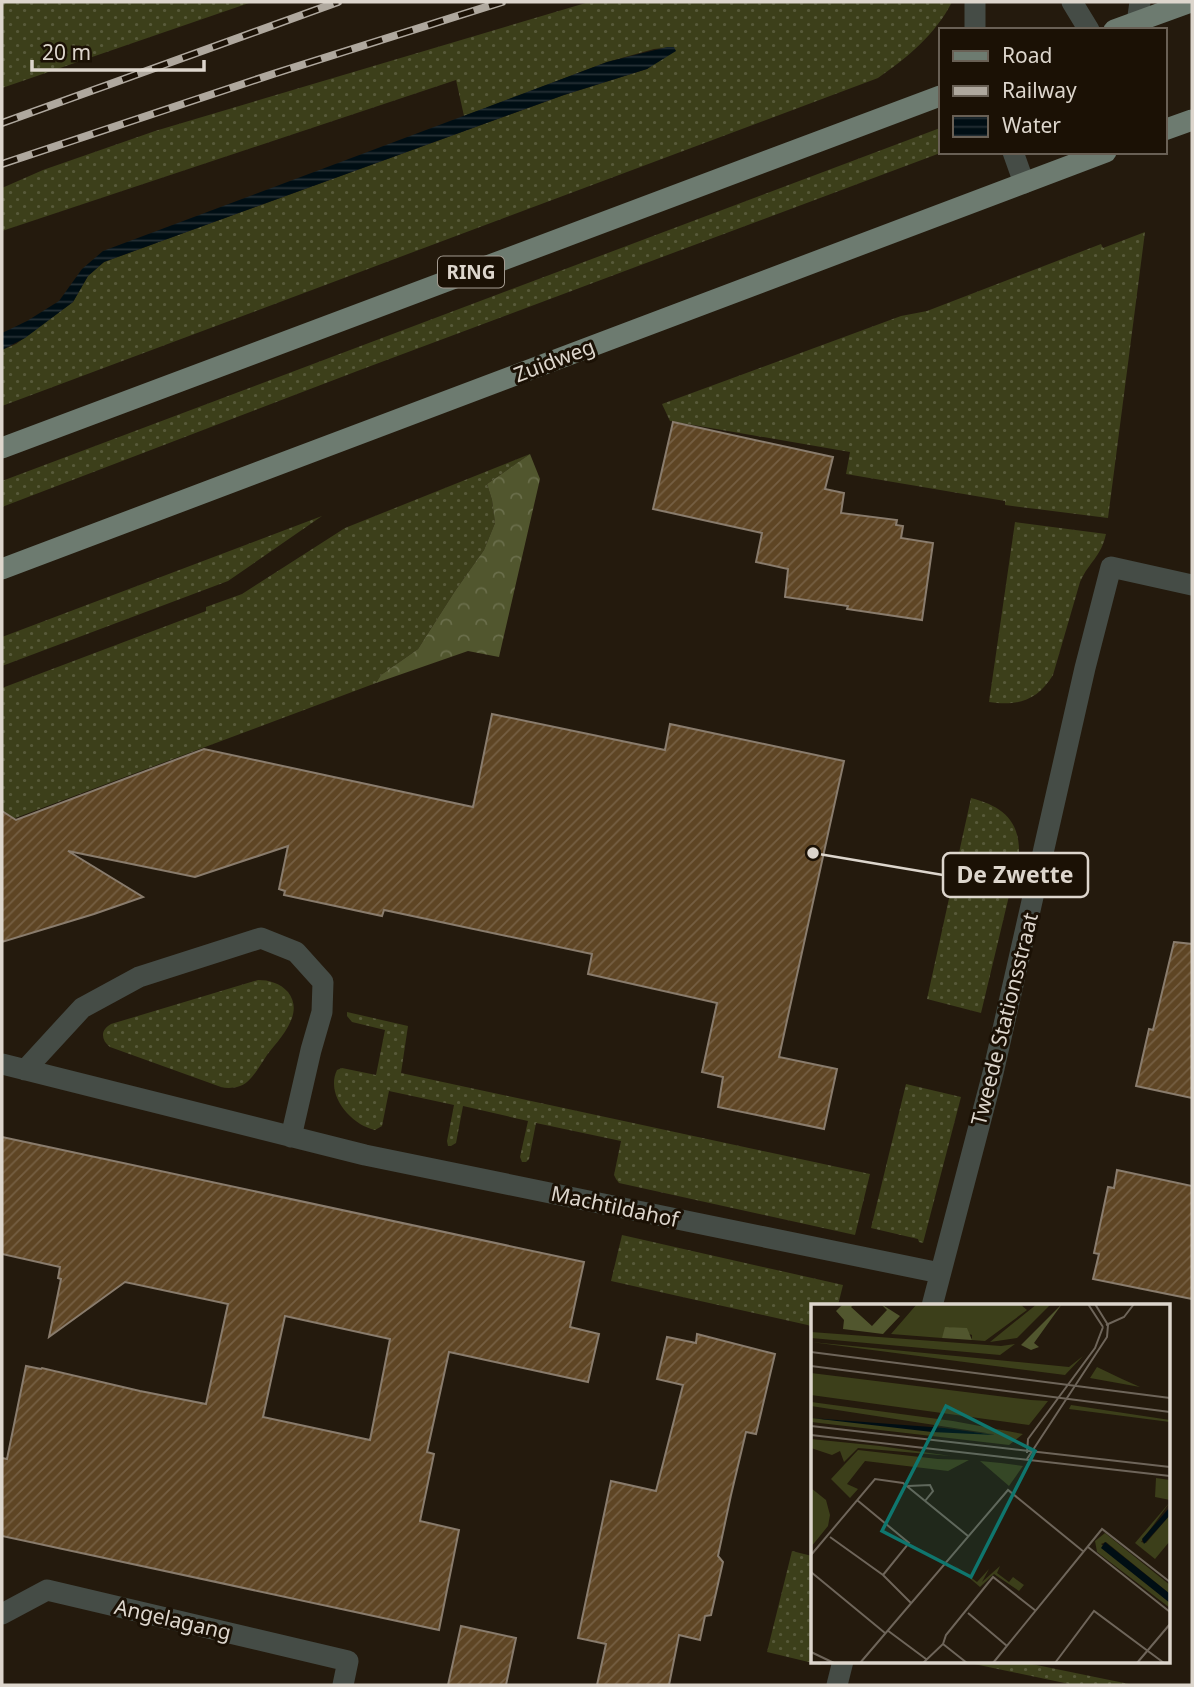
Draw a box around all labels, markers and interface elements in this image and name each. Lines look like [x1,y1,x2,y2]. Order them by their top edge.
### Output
scale bar [32,28,203,72]
legend [939,28,1166,154]
text: 20 m [42,38,91,66]
text: Road [1002,41,1052,69]
text: Railway [1002,76,1077,104]
text: Water [1002,111,1061,139]
road number: RING [438,256,504,288]
street label: Zuidweg [509,332,599,388]
callout: De Zwette [943,853,1088,897]
text: De Zwette [957,858,1073,890]
street label: Tweede Stationsstraat [964,909,1044,1128]
street label: Machtildahof [549,1179,683,1234]
inset map [811,1304,1170,1662]
street label: Angelagang [112,1592,234,1646]

